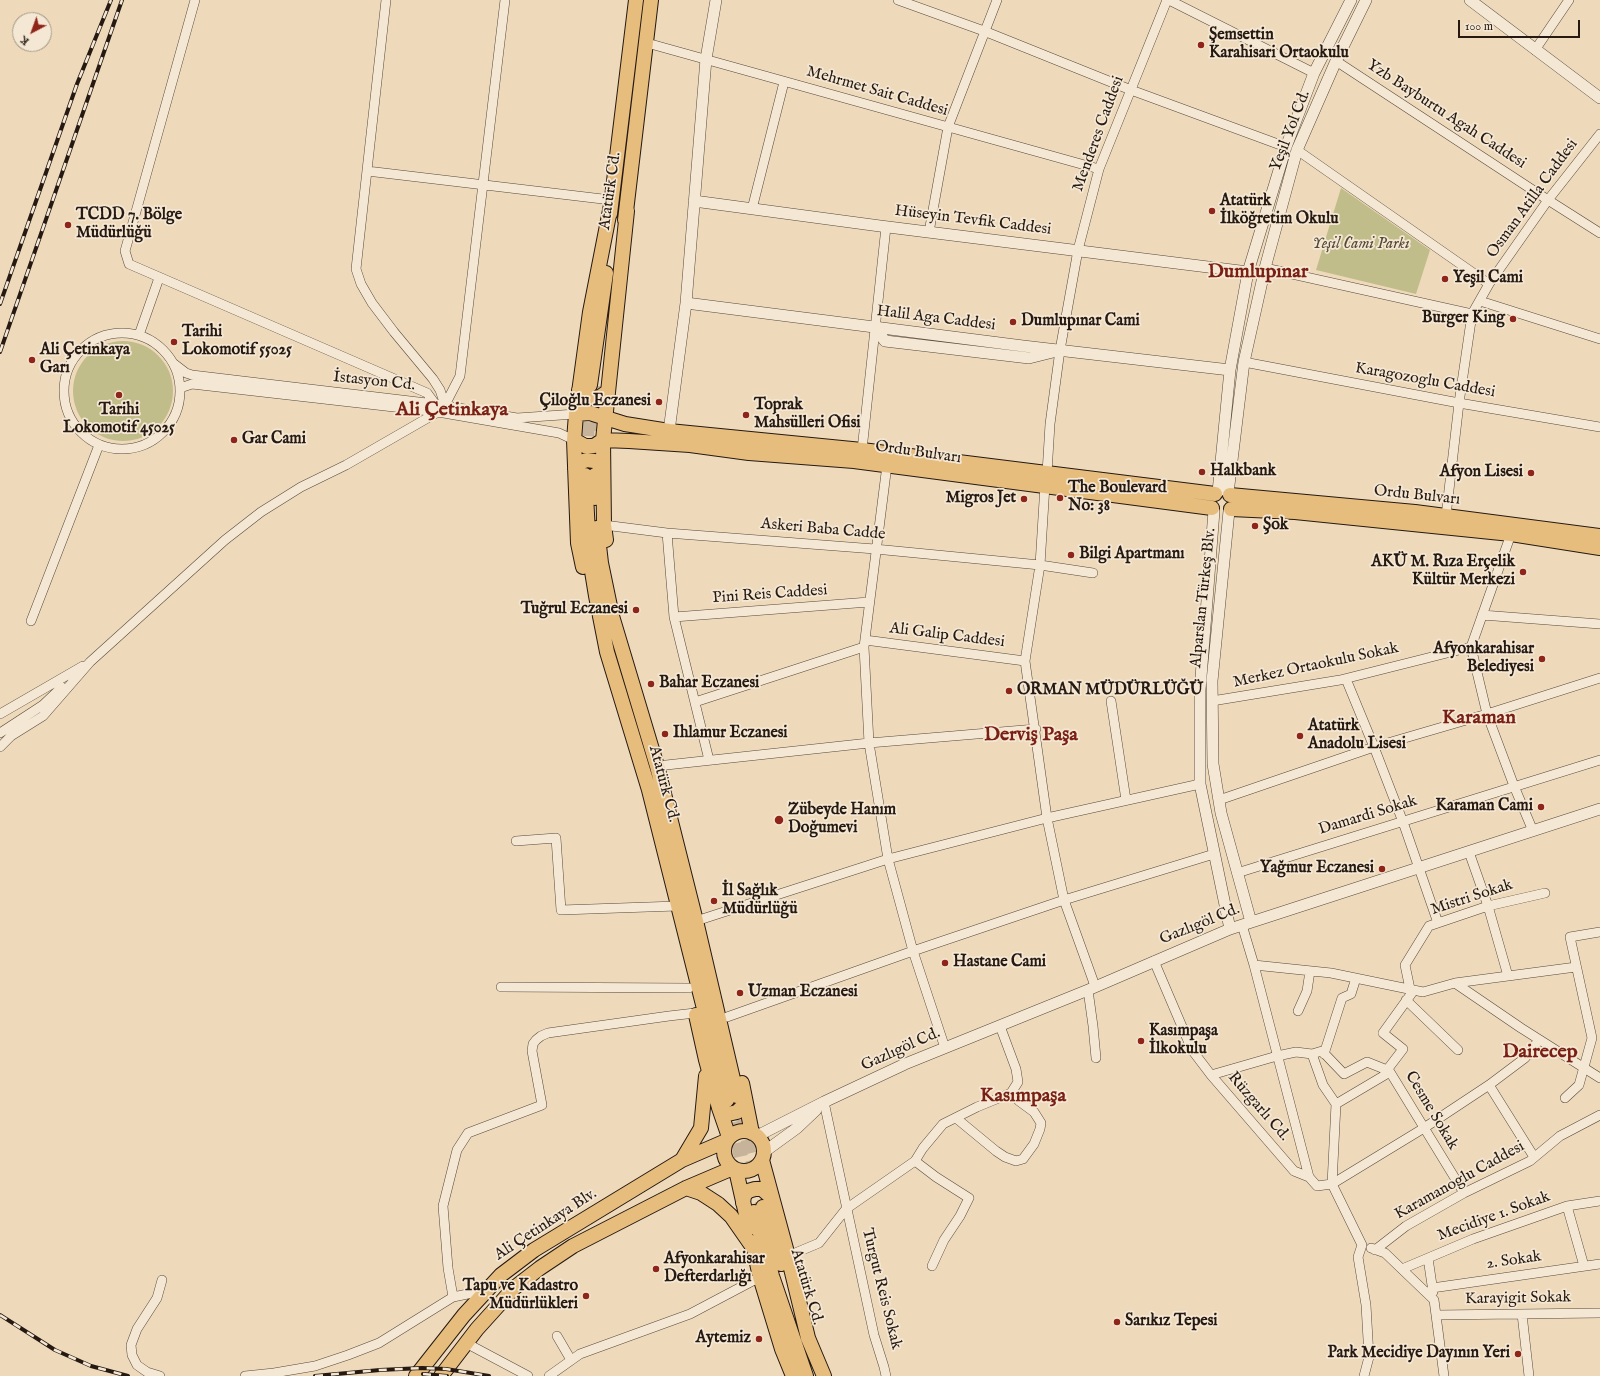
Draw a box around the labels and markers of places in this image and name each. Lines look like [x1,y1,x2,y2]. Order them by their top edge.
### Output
place label: Şemsettin Karahisari Ortaokulu [1209,26,1349,64]
marker: Şemsettin Karahisari Ortaokulu [1196,40,1206,50]
place label: Atatürk İlköğretim Okulu [1220,192,1338,230]
place label: TCDD 7. Bölge Müdürlüğü [76,206,182,244]
marker: Atatürk İlköğretim Okulu [1207,206,1217,216]
marker: TCDD 7. Bölge Müdürlüğü [63,220,73,230]
place label: Yeşil Cami [1453,269,1523,289]
marker: Yeşil Cami [1440,274,1450,284]
place label: Burger King [1422,309,1505,329]
place label: Dumlupınar Cami [1021,312,1140,332]
marker: Burger King [1508,314,1518,324]
marker: Dumlupınar Cami [1008,317,1018,327]
place label: Tarihi Lokomotif 55025 [182,323,292,361]
marker: Tarihi Lokomotif 55025 [169,337,179,347]
place label: Ali Çetinkaya Garı [40,341,130,379]
marker: Ali Çetinkaya Garı [27,355,37,365]
marker: Tarihi Lokomotif 45025 [114,390,124,400]
place label: Çiloğlu Eczanesi [540,392,651,412]
place label: Toprak Mahsülleri Ofisi [754,396,861,434]
marker: Çiloğlu Eczanesi [654,397,664,407]
place label: Tarihi Lokomotif 45025 [63,401,175,439]
marker: Toprak Mahsülleri Ofisi [741,410,751,420]
place label: Gar Cami [242,430,306,450]
marker: Gar Cami [229,435,239,445]
place label: Halkbank [1210,462,1276,482]
place label: Afyon Lisesi [1440,463,1523,483]
marker: Halkbank [1197,467,1207,477]
marker: Afyon Lisesi [1526,468,1536,478]
place label: The Boulevard No: 38 [1068,479,1166,517]
place label: Migros Jet [945,489,1016,509]
marker: The Boulevard No: 38 [1055,493,1065,503]
marker: Migros Jet [1019,494,1029,504]
place label: Şok [1263,516,1288,536]
marker: Şok [1250,521,1260,531]
place label: Bilgi Apartmanı [1079,545,1185,565]
marker: Bilgi Apartmanı [1066,550,1076,560]
place label: AKÜ M. Rıza Erçelik Kültür Merkezi [1371,553,1515,591]
marker: AKÜ M. Rıza Erçelik Kültür Merkezi [1518,567,1528,577]
place label: Tuğrul Eczanesi [521,600,628,620]
marker: Tuğrul Eczanesi [631,605,641,615]
place label: Afyonkarahisar Belediyesi [1433,640,1534,678]
marker: Afyonkarahisar Belediyesi [1537,654,1547,664]
place label: Bahar Eczanesi [659,674,759,694]
marker: Bahar Eczanesi [646,679,656,689]
place label: ORMAN MÜDÜRLÜĞÜ [1017,681,1203,701]
marker: ORMAN MÜDÜRLÜĞÜ [1004,686,1014,696]
place label: Atatürk Anadolu Lisesi [1308,717,1406,755]
place label: Ihlamur Eczanesi [673,724,788,744]
marker: Ihlamur Eczanesi [660,729,670,739]
marker: Atatürk Anadolu Lisesi [1295,731,1305,741]
place label: Karaman Cami [1435,797,1533,817]
place label: Zübeyde Hanım Doğumevi [788,801,896,839]
marker: Karaman Cami [1536,802,1546,812]
marker: Zübeyde Hanım Doğumevi [773,814,785,826]
place label: Yağmur Eczanesi [1260,859,1374,879]
marker: Yağmur Eczanesi [1377,864,1387,874]
place label: İl Sağlık Müdürlüğü [722,882,797,920]
marker: İl Sağlık Müdürlüğü [709,896,719,906]
place label: Hastane Cami [953,953,1046,973]
marker: Hastane Cami [940,958,950,968]
place label: Uzman Eczanesi [748,983,858,1003]
marker: Uzman Eczanesi [735,988,745,998]
place label: Kasımpaşa İlkokulu [1149,1022,1218,1060]
marker: Kasımpaşa İlkokulu [1136,1036,1146,1046]
place label: Afyonkarahisar Defterdarlığı [664,1250,765,1288]
marker: Afyonkarahisar Defterdarlığı [651,1264,661,1274]
place label: Tapu ve Kadastro Müdürlükleri [463,1277,578,1315]
marker: Tapu ve Kadastro Müdürlükleri [581,1291,591,1301]
place label: Sarıkız Tepesi [1125,1312,1218,1332]
marker: Sarıkız Tepesi [1112,1317,1122,1327]
place label: Aytemiz [696,1329,751,1349]
marker: Aytemiz [754,1334,764,1344]
place label: Park Mecidiye Dayının Yeri [1327,1344,1510,1364]
marker: Park Mecidiye Dayının Yeri [1513,1349,1523,1359]

